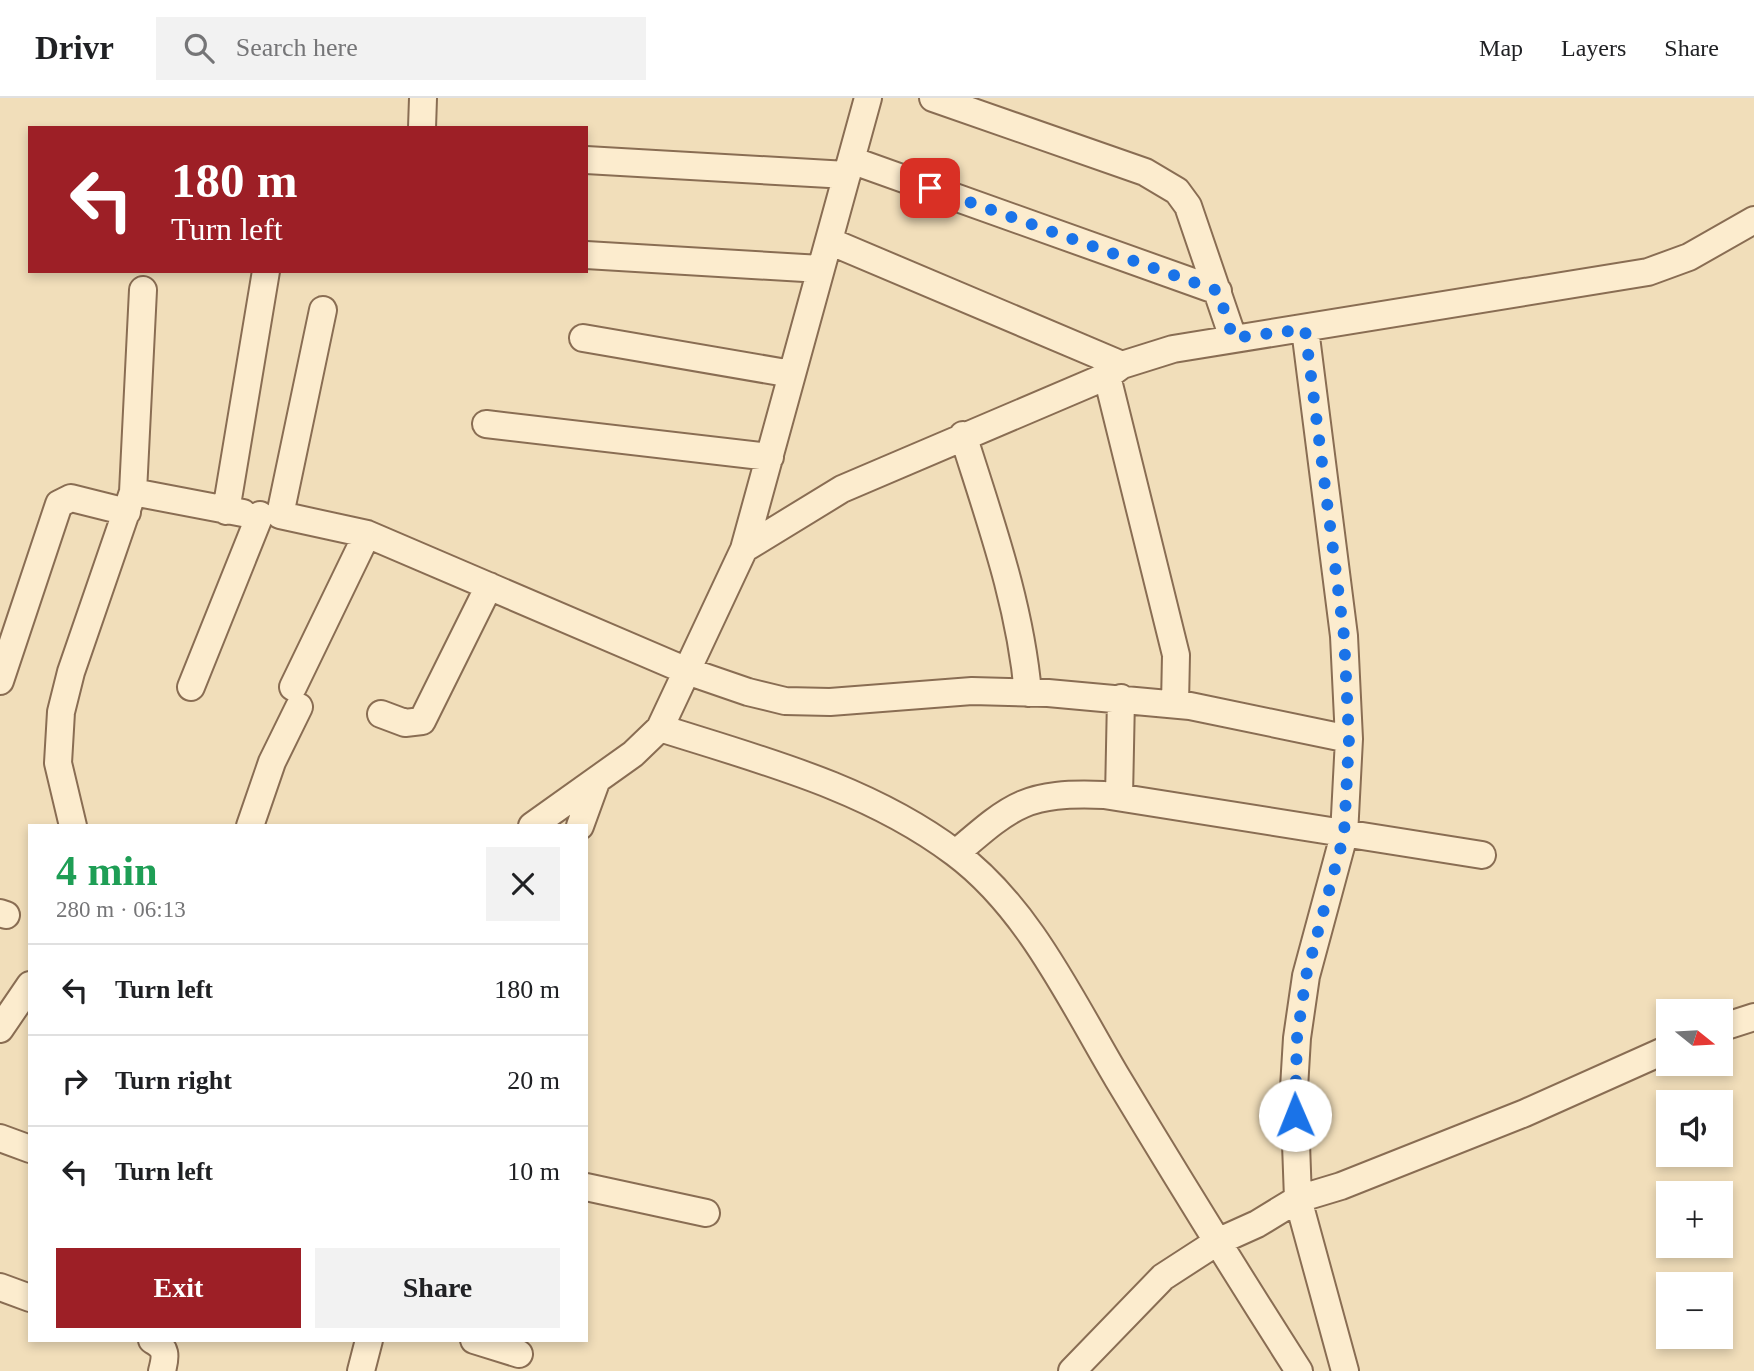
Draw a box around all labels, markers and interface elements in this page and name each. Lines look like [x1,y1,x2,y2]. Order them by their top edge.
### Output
search box [156,17,646,80]
icon: search [180,29,218,67]
text: Drivr [35,30,114,66]
text: Search here [236,33,358,62]
text: Map [1479,35,1523,61]
text: Layers [1561,35,1626,61]
text: Share [1664,35,1719,61]
text: 180 m [171,153,298,208]
icon: left [56,154,147,245]
pin [900,158,960,218]
icon: arrive [911,169,949,207]
text: Turn left [171,211,283,247]
button: close [486,847,560,921]
text: 4 min [56,848,158,894]
text: 280 m · 06:13 [56,897,186,922]
icon: left [56,971,94,1009]
text: Turn left [115,975,213,1004]
text: 180 m [494,975,560,1004]
north arrow [1656,999,1732,1076]
map controls [1656,999,1733,1349]
icon: right [56,1062,94,1100]
text: Turn right [115,1066,232,1095]
text: 20 m [507,1066,560,1095]
position arrow [1258,1078,1332,1152]
button: sound [1656,1090,1733,1167]
icon: left [56,1153,94,1191]
text: Turn left [115,1157,213,1186]
text: 10 m [507,1157,560,1186]
button: + [1656,1181,1733,1258]
button: Exit [56,1248,301,1328]
button: Share [315,1248,560,1328]
button: − [1656,1272,1733,1349]

